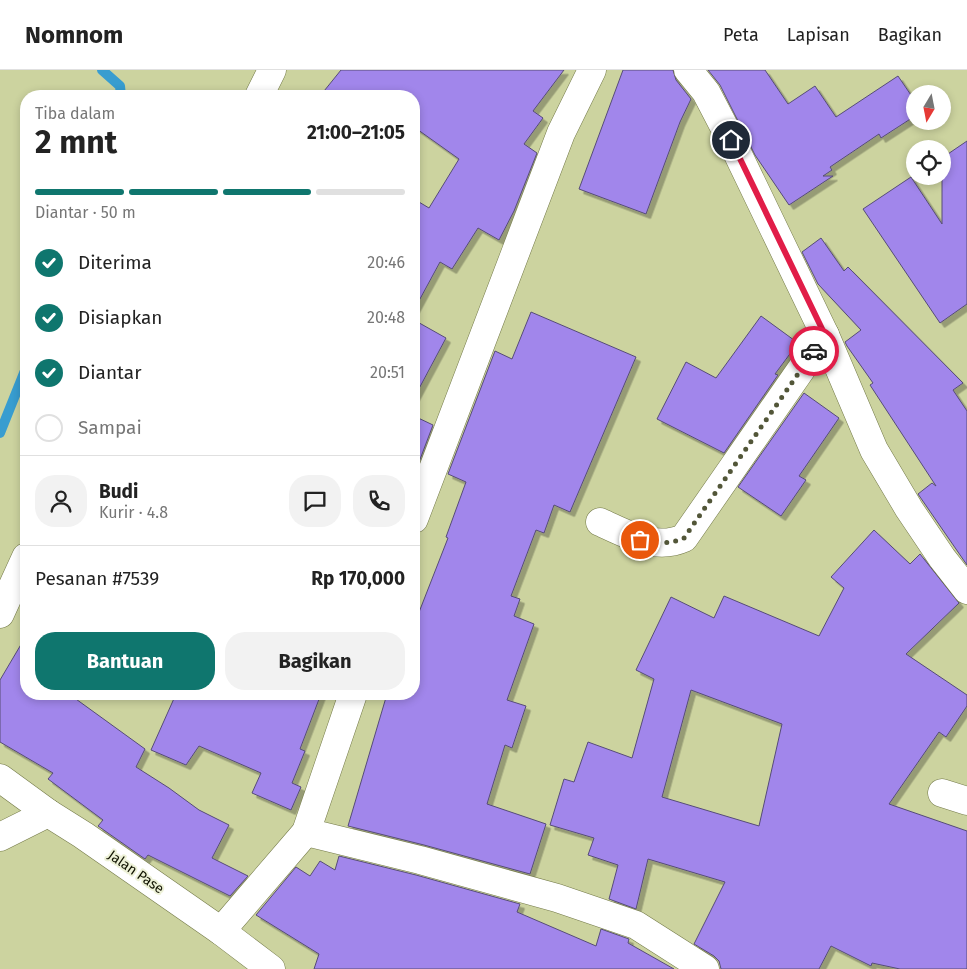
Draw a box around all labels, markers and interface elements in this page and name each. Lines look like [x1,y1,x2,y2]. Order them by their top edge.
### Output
text: Nomnom [25,21,123,49]
text: Peta [723,24,759,46]
text: Lapisan [787,24,850,46]
text: Bagikan [878,24,942,46]
north arrow [906,85,951,130]
map controls [906,85,951,185]
text: Tiba dalam [35,104,115,123]
pin [710,119,752,161]
text: 21:00–21:05 [307,121,405,144]
text: 2 mnt [35,123,117,161]
icon: home [717,126,745,154]
button: locate [906,140,951,185]
text: Diantar · 50 m [35,203,136,222]
icon: check [35,249,63,277]
text: Diterima [78,251,152,274]
text: 20:46 [367,253,405,272]
icon: check [35,304,63,332]
text: Disiapkan [78,306,162,329]
text: 20:48 [367,308,405,327]
courier [789,326,839,376]
icon: car [800,337,828,365]
icon: check [35,359,63,387]
text: Diantar [78,361,141,384]
text: 20:51 [370,363,405,382]
text: Sampai [78,416,142,439]
button: person [35,475,87,527]
button: chat [289,475,341,527]
button: phone [353,475,405,527]
text: Budi [99,480,138,503]
text: Kurir · 4.8 [99,503,168,522]
pin [619,519,661,561]
icon: bag [626,526,654,554]
text: Pesanan #7539 [35,567,159,590]
text: Rp 170,000 [311,567,405,590]
button: Bantuan [35,632,215,690]
button: Bagikan [225,632,405,690]
street label: Jalan Pase [105,847,167,897]

